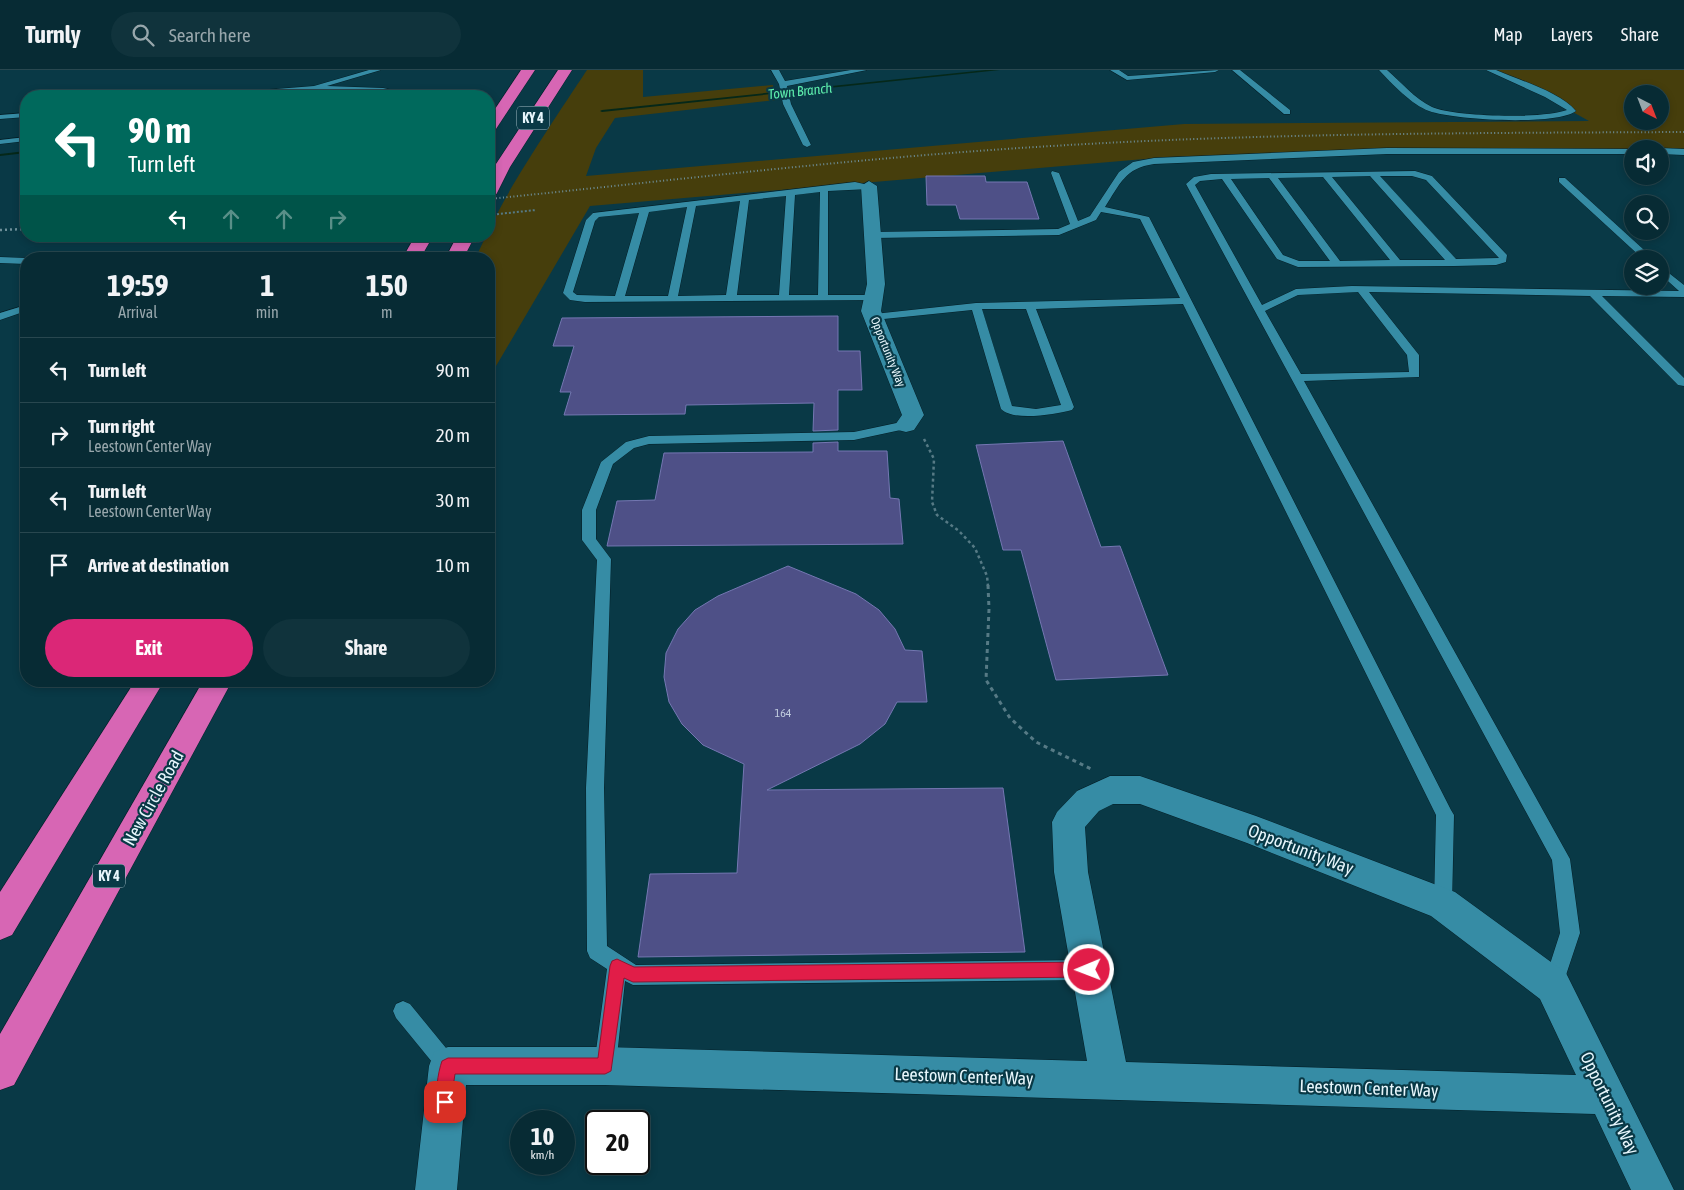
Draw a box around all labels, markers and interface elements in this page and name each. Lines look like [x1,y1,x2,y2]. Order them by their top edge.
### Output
search box [111,12,461,57]
text: Turnly [25,21,81,48]
icon: search [129,21,157,49]
text: Search here [169,24,251,46]
text: Map [1493,24,1522,45]
text: Layers [1550,24,1593,45]
text: Share [1621,24,1659,45]
water label: Town Branch [767,80,833,102]
north arrow [1624,85,1669,130]
map controls [1624,85,1669,295]
road number: KY 4 [517,106,549,129]
icon: left [45,110,110,175]
text: 90 m [128,110,191,150]
button: sound [1624,140,1669,185]
text: Turn left [128,151,195,177]
button: search [1624,195,1669,240]
icon: left [164,205,192,233]
icon: ahead [217,205,245,233]
icon: ahead [270,205,298,233]
icon: right [323,205,351,233]
button: layers [1624,250,1669,295]
text: 19:59 [107,268,169,302]
text: 1 [260,268,274,302]
text: 150 [366,268,408,302]
text: Arrival [118,303,157,321]
text: min [256,303,279,321]
text: m [381,303,393,321]
street label: Opportunity Way [868,315,908,389]
icon: left [45,356,73,384]
text: Turn left [88,359,146,381]
text: 90 m [436,359,470,381]
text: Turn right [88,415,155,437]
icon: right [45,421,73,449]
text: 20 m [436,424,470,446]
text: Leestown Center Way [88,437,212,455]
text: Turn left [88,480,146,502]
icon: left [45,486,73,514]
text: 30 m [436,489,470,511]
text: Leestown Center Way [88,502,212,520]
icon: arrive [45,551,73,579]
text: Arrive at destination [88,554,229,576]
text: 10 m [436,554,470,576]
button: Exit [45,619,253,677]
button: Share [263,619,470,677]
house number: 164 [775,706,792,720]
street label: New Circle Road [118,747,188,849]
street label: Opportunity Way [1245,819,1357,879]
road number: KY 4 [93,864,125,888]
position arrow [1062,943,1114,995]
street label: Opportunity Way [1576,1048,1644,1158]
street label: Leestown Center Way [894,1063,1034,1089]
street label: Leestown Center Way [1299,1075,1439,1101]
pin [424,1081,466,1123]
icon: arrive [431,1088,459,1116]
speed limit sign: 20 [585,1110,650,1175]
text: 10 [531,1122,554,1150]
text: km/h [531,1148,554,1162]

